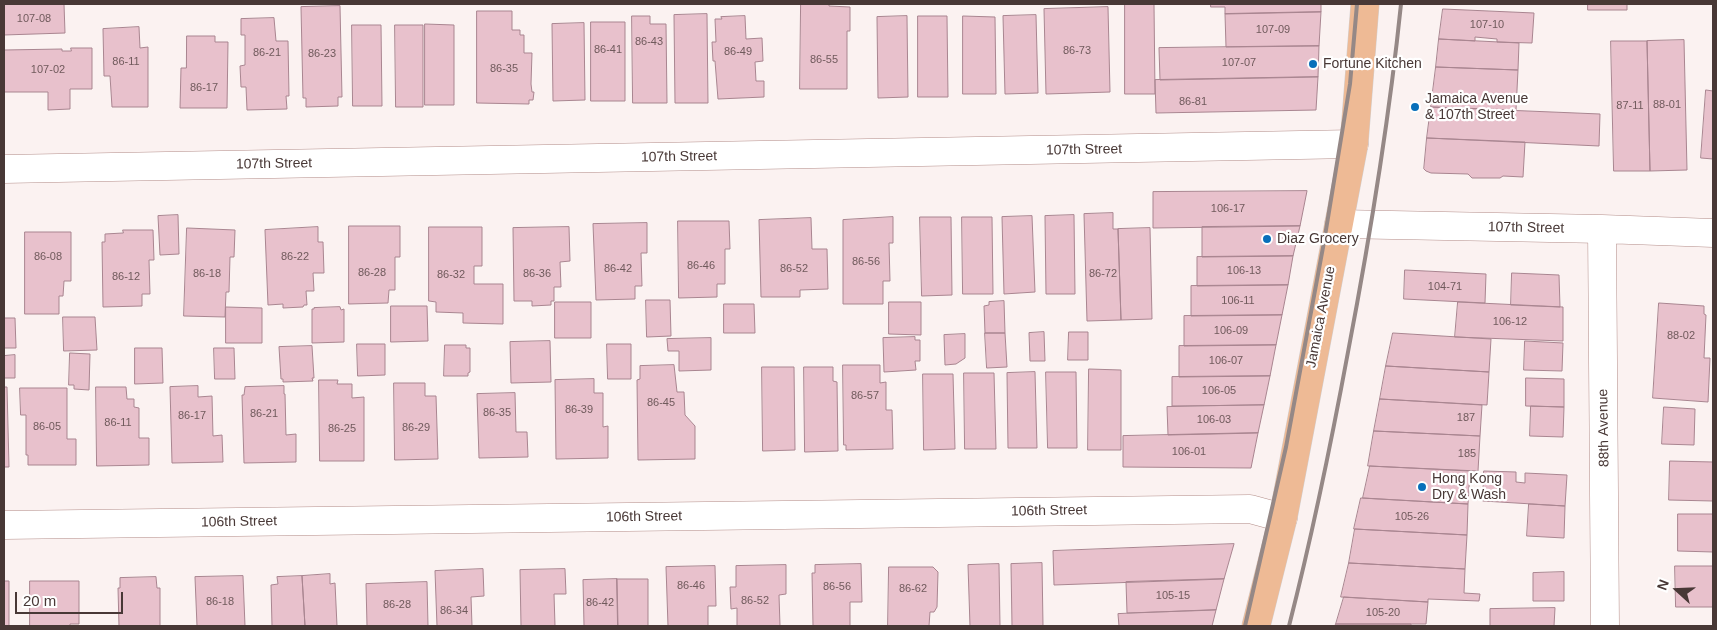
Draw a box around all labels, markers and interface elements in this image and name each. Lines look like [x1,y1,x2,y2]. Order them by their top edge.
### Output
house number: 107-08 [17,12,51,26]
house number: 107-10 [1470,18,1504,32]
house number: 107-09 [1256,23,1290,37]
house number: 86-43 [635,35,663,49]
house number: 86-41 [594,43,622,57]
house number: 86-73 [1063,44,1091,58]
house number: 86-49 [724,45,752,59]
house number: 86-21 [253,46,281,60]
house number: 86-23 [308,47,336,61]
house number: 86-55 [810,53,838,67]
house number: 86-11 [112,55,140,69]
house number: 107-07 [1222,56,1256,70]
place label: Fortune Kitchen [1323,56,1422,72]
marker: Fortune Kitchen [1307,58,1319,70]
house number: 86-35 [490,62,518,76]
house number: 107-02 [31,63,65,77]
house number: 86-17 [190,81,218,95]
place label: Jamaica Avenue & 107th Street [1425,91,1528,124]
house number: 86-81 [1179,95,1207,109]
house number: 88-01 [1653,98,1681,112]
house number: 87-11 [1616,99,1644,113]
marker: Jamaica Avenue & 107th Street [1409,101,1421,113]
street label: 107th Street [1046,141,1122,159]
street label: 107th Street [641,148,717,166]
street label: 107th Street [236,155,312,173]
house number: 106-17 [1211,202,1245,216]
street label: 107th Street [1488,219,1564,237]
place label: Diaz Grocery [1277,231,1359,247]
marker: Diaz Grocery [1261,233,1273,245]
house number: 86-08 [34,250,62,264]
house number: 86-22 [281,250,309,264]
house number: 86-56 [852,255,880,269]
house number: 86-46 [687,259,715,273]
house number: 86-42 [604,262,632,276]
house number: 86-52 [780,262,808,276]
house number: 106-13 [1227,264,1261,278]
street label: Jamaica Avenue [1303,265,1339,369]
house number: 86-28 [358,266,386,280]
house number: 86-18 [193,267,221,281]
house number: 86-36 [523,267,551,281]
house number: 86-72 [1089,267,1117,281]
house number: 86-32 [437,268,465,282]
house number: 86-12 [112,270,140,284]
house number: 104-71 [1428,280,1462,294]
house number: 106-11 [1221,294,1255,308]
house number: 106-12 [1493,315,1527,329]
house number: 106-09 [1214,324,1248,338]
house number: 88-02 [1667,329,1695,343]
house number: 106-07 [1209,354,1243,368]
house number: 106-05 [1202,384,1236,398]
house number: 86-57 [851,389,879,403]
street label: 88th Avenue [1595,389,1613,467]
house number: 86-45 [647,396,675,410]
house number: 86-39 [565,403,593,417]
house number: 86-35 [483,406,511,420]
house number: 86-21 [250,407,278,421]
house number: 86-17 [178,409,206,423]
house number: 187 [1457,411,1475,425]
house number: 106-03 [1197,413,1231,427]
house number: 86-11 [104,416,132,430]
house number: 86-05 [33,420,61,434]
house number: 86-29 [402,421,430,435]
house number: 86-25 [328,422,356,436]
house number: 106-01 [1172,445,1206,459]
house number: 185 [1458,447,1476,461]
place label: Hong Kong Dry & Wash [1432,471,1506,504]
marker: Hong Kong Dry & Wash [1416,481,1428,493]
street label: 106th Street [1011,502,1087,520]
street label: 106th Street [606,508,682,526]
house number: 105-26 [1395,510,1429,524]
street label: 106th Street [201,513,277,531]
north arrow [1652,565,1702,615]
text: N [1654,577,1672,592]
house number: 86-46 [677,579,705,593]
house number: 86-56 [823,580,851,594]
scale bar [18,582,125,614]
house number: 86-62 [899,582,927,596]
house number: 105-15 [1156,589,1190,603]
text: 20 m [23,592,56,609]
house number: 86-52 [741,594,769,608]
house number: 86-18 [206,595,234,609]
house number: 86-42 [586,596,614,610]
house number: 86-28 [383,598,411,612]
house number: 86-34 [440,604,468,618]
house number: 105-20 [1366,606,1400,620]

